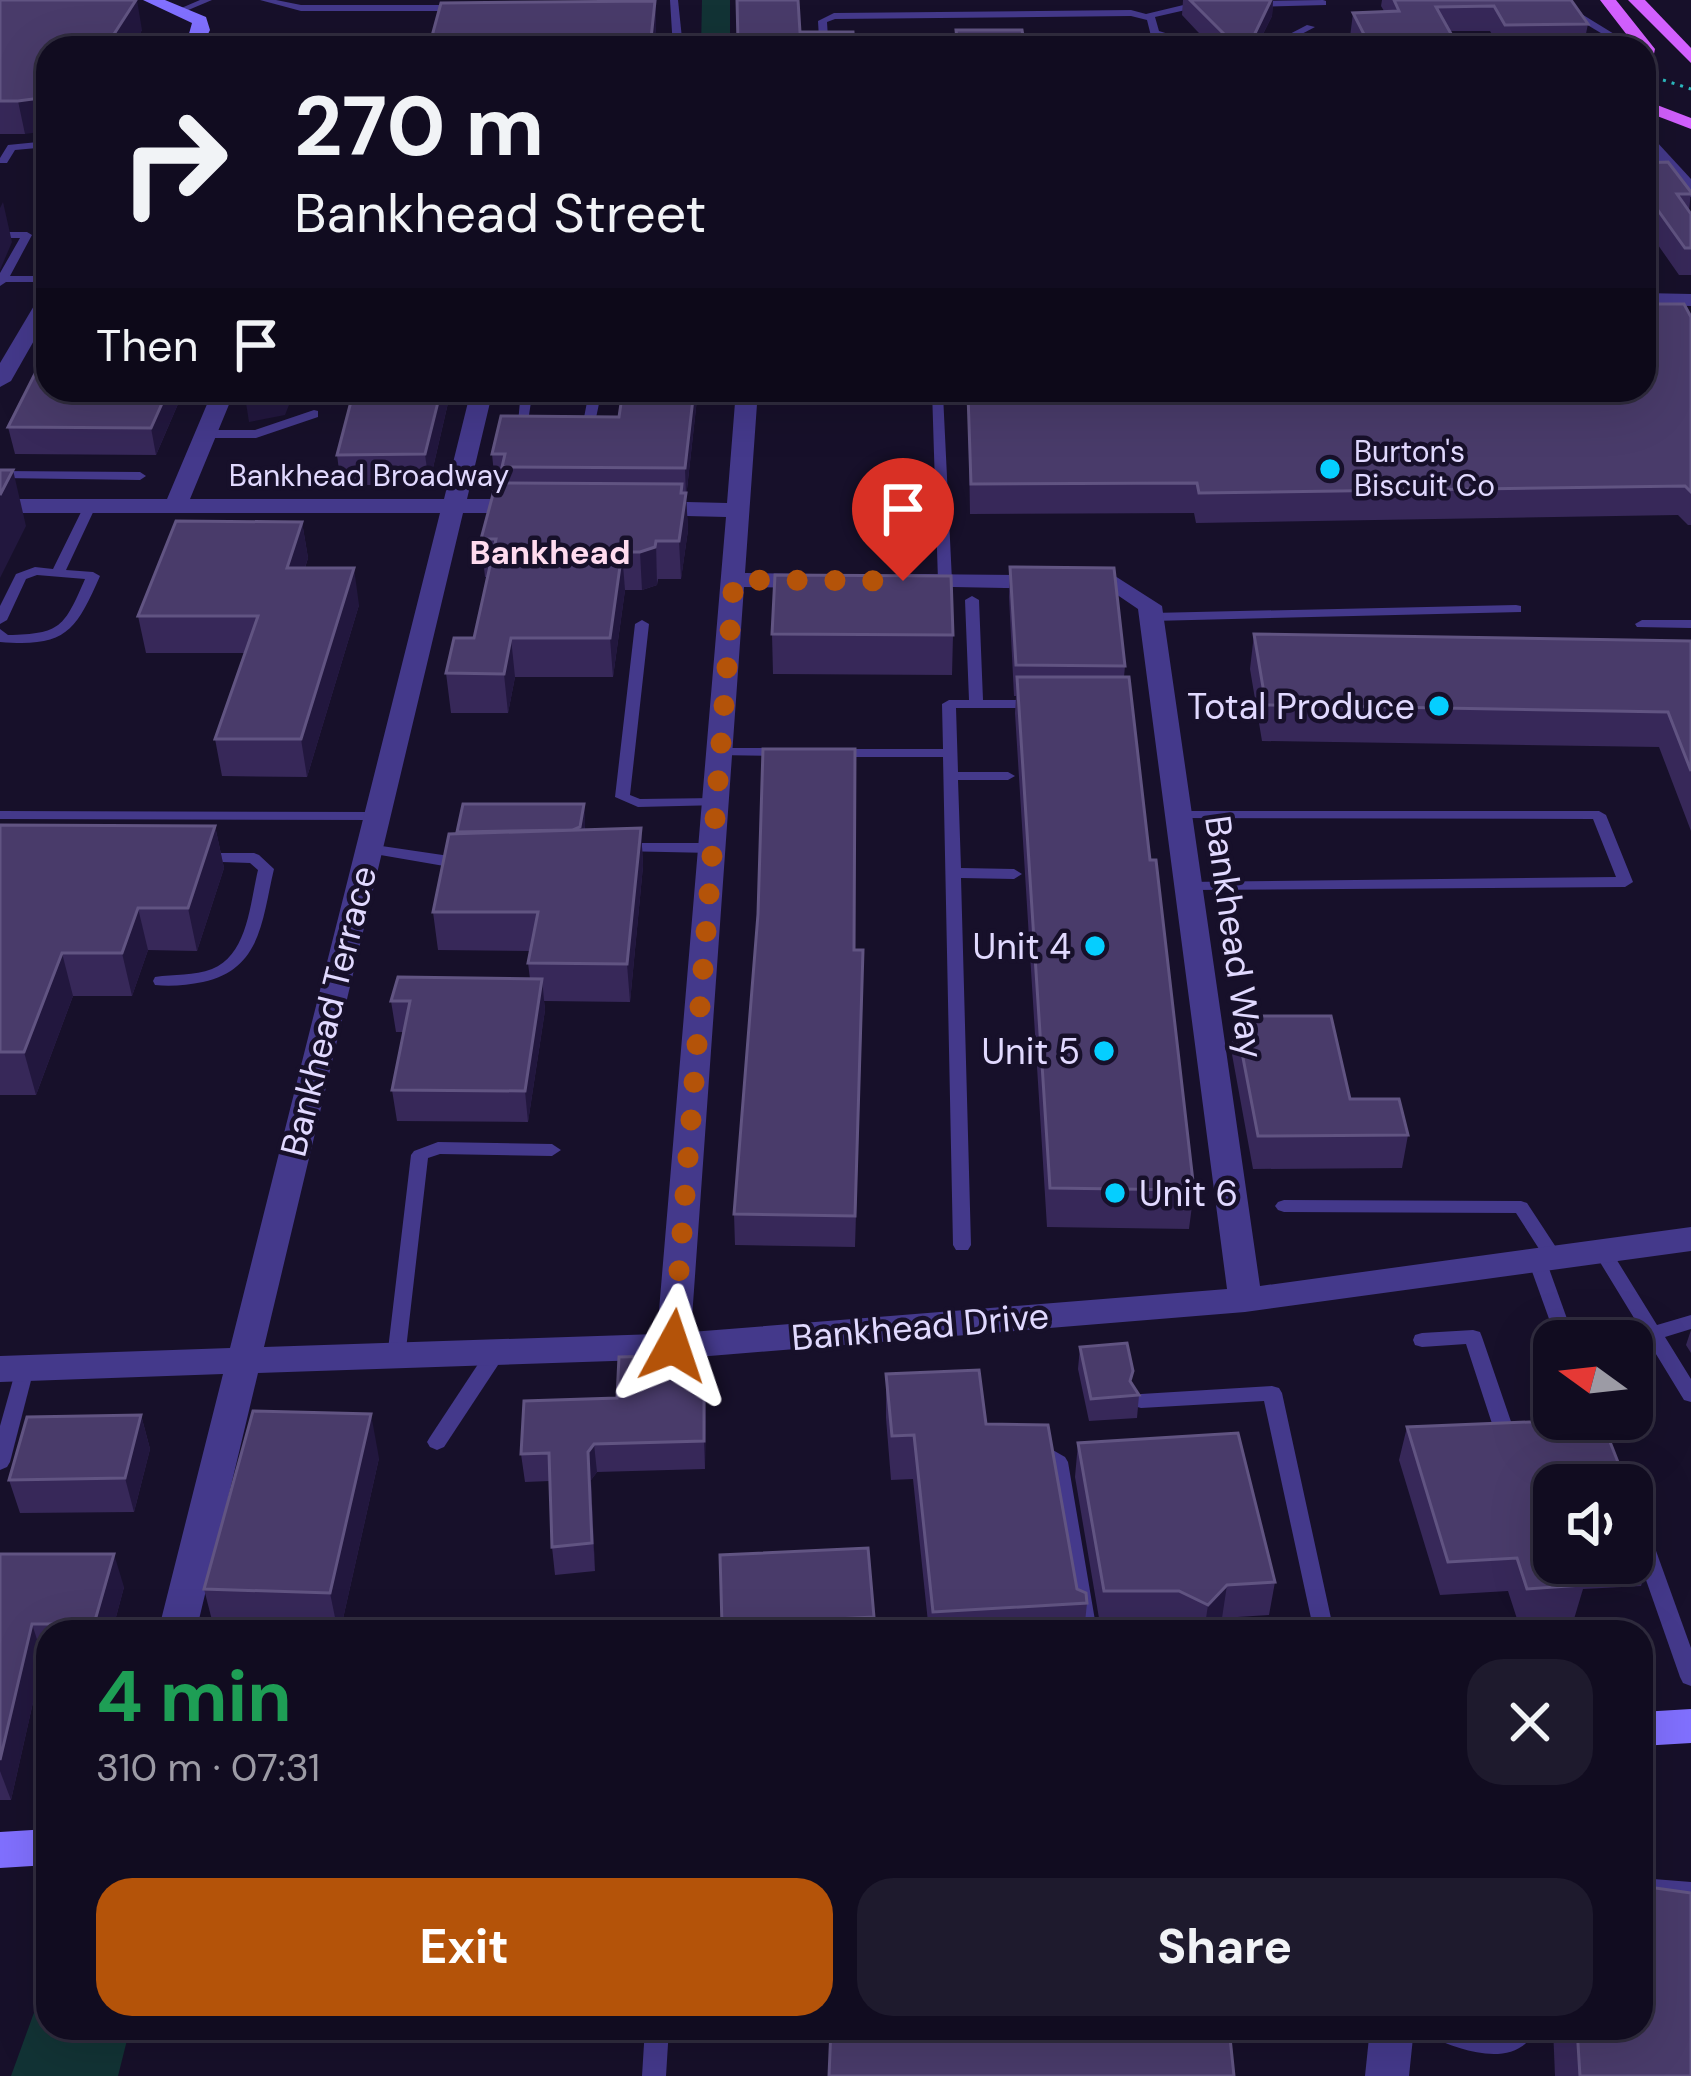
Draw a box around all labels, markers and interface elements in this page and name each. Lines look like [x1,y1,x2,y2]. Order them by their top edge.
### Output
text: 270 m [294,72,544,181]
icon: right [96,84,252,240]
text: Bankhead Street [294,178,707,249]
icon: arrive [223,312,289,378]
text: Then [96,316,199,375]
place label: Burton's Biscuit Co [1354,432,1495,505]
street label: Bankhead Broadway [229,456,510,495]
marker: Burton's Biscuit Co [1317,456,1343,482]
pin [852,458,954,581]
icon: arrive [870,476,936,542]
district label: Bankhead [469,531,631,574]
place label: Total Produce [1187,683,1415,730]
marker: Total Produce [1426,693,1452,719]
street label: Bankhead Way [1194,812,1275,1062]
street label: Bankhead Terrace [270,861,387,1161]
place label: Unit 4 [973,923,1071,970]
marker: Unit 4 [1082,933,1108,959]
place label: Unit 5 [981,1028,1080,1075]
marker: Unit 5 [1091,1038,1117,1064]
place label: Unit 6 [1139,1170,1238,1217]
marker: Unit 6 [1102,1180,1128,1206]
position arrow [610,1283,736,1409]
street label: Bankhead Drive [789,1292,1051,1361]
north arrow [1533,1320,1653,1440]
map controls [1533,1320,1653,1584]
button: sound [1533,1464,1653,1584]
text: 4 min [96,1650,292,1743]
button: close [1467,1659,1593,1785]
text: 310 m · 07:31 [96,1742,320,1793]
button: Exit [96,1878,833,2016]
button: Share [857,1878,1593,2016]

